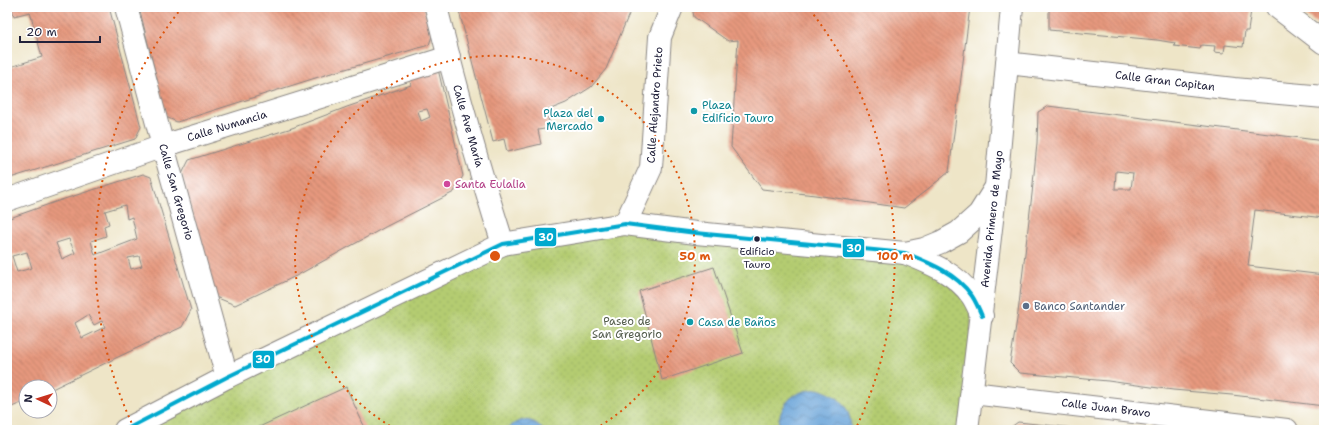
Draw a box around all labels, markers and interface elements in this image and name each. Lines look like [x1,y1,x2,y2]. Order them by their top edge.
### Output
scale bar [20,18,100,44]
text: 20 m [26,24,57,40]
street label: Calle Alejandro Prieto [643,46,667,164]
street label: Calle Gran Capitan [1114,67,1216,95]
street label: Calle Ave María [449,83,487,169]
place label: Plaza Edificio Tauro [702,98,774,126]
place label: Plaza del Mercado [543,106,594,134]
marker: Plaza Edificio Tauro [689,106,699,116]
street label: Calle Numancia [185,107,269,145]
marker: Plaza del Mercado [596,114,606,124]
street label: Calle San Gregorio [155,142,197,242]
street label: Avenida Primero de Mayo [977,149,1007,289]
place label: Santa Eulalia [455,177,526,192]
marker: Santa Eulalia [442,179,452,189]
line badge: 30 [534,227,557,247]
text: 30 [538,230,554,245]
marker: Edificio Tauro [752,234,762,244]
line badge: 30 [842,238,865,258]
text: 30 [846,241,862,256]
place label: Edificio Tauro [740,245,774,271]
text: 50 m [680,248,711,264]
text: 100 m [877,248,914,264]
centre of rings [488,249,502,263]
place label: Banco Santander [1034,299,1125,314]
marker: Banco Santander [1021,301,1031,311]
park label: Paseo de San Gregorio [592,314,662,342]
place label: Casa de Baños [698,315,776,330]
marker: Casa de Baños [685,317,695,327]
line badge: 30 [252,350,275,369]
text: 30 [255,352,271,367]
north arrow [18,379,58,419]
text: N [21,393,36,403]
street label: Calle Juan Bravo [1061,395,1152,421]

